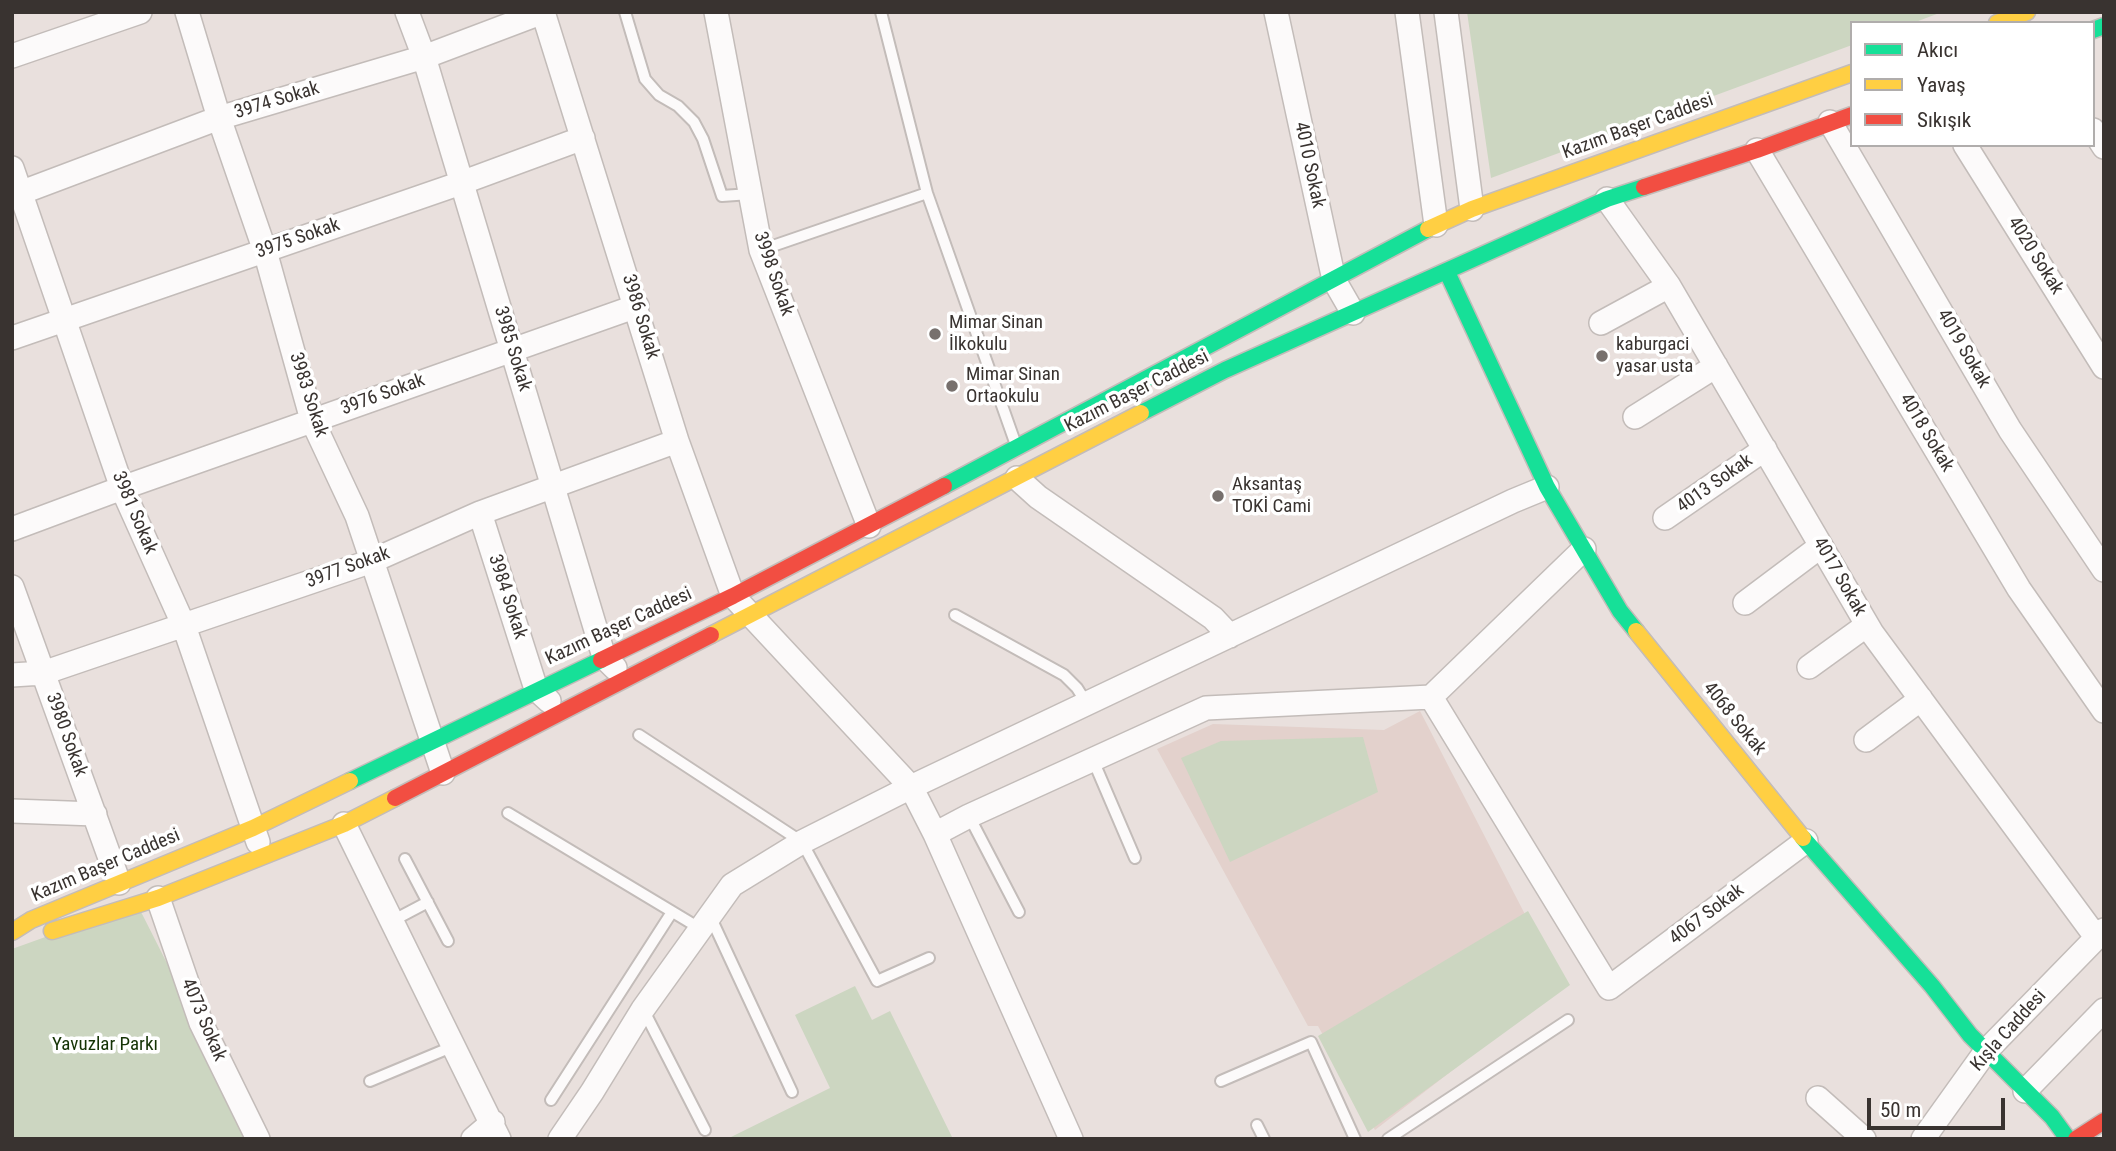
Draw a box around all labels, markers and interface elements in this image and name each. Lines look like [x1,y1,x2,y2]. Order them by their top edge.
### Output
legend [1850,21,2095,147]
text: Akıcı [1917,38,1958,62]
text: Yavaş [1917,73,1966,97]
street label: 3974 Sokak [232,77,322,125]
street label: Kazım Başer Caddesi [1559,89,1717,165]
text: Sıkışık [1917,108,1971,132]
street label: 4010 Sokak [1289,120,1329,210]
street label: 4020 Sokak [2002,213,2068,299]
street label: 3975 Sokak [253,214,343,264]
street label: 3998 Sokak [748,229,798,319]
street label: 3986 Sokak [616,272,664,362]
street label: 3985 Sokak [488,304,536,394]
street label: 4019 Sokak [1931,305,1995,393]
place label: Mimar Sinan İlkokulu [949,312,1043,356]
marker: Mimar Sinan İlkokulu [927,326,943,342]
place label: kaburgaci yasar usta [1616,334,1693,378]
street label: Kazım Başer Caddesi [1061,346,1213,438]
marker: kaburgaci yasar usta [1594,348,1610,364]
street label: 3983 Sokak [284,350,332,440]
place label: Mimar Sinan Ortaokulu [966,364,1060,408]
street label: 3976 Sokak [338,369,428,421]
marker: Mimar Sinan Ortaokulu [944,378,960,394]
street label: 4018 Sokak [1894,390,1958,476]
street label: 4013 Sokak [1673,450,1757,518]
street label: 3981 Sokak [106,468,162,558]
place label: Aksantaş TOKİ Cami [1232,474,1311,518]
marker: Aksantaş TOKİ Cami [1210,488,1226,504]
street label: 4017 Sokak [1807,533,1871,621]
street label: 3977 Sokak [303,542,393,594]
street label: 3984 Sokak [483,552,531,642]
street label: Kazım Başer Caddesi [542,583,696,671]
street label: 4068 Sokak [1698,678,1770,760]
street label: 3980 Sokak [40,690,92,780]
street label: Kazım Başer Caddesi [28,824,184,908]
street label: 4067 Sokak [1665,880,1749,950]
street label: 4073 Sokak [175,975,231,1065]
street label: Kışla Caddesi [1966,985,2052,1077]
park label: Yavuzlar Parkı [52,1034,158,1056]
scale bar [1871,1084,2009,1128]
text: 50 m [1880,1098,1921,1122]

